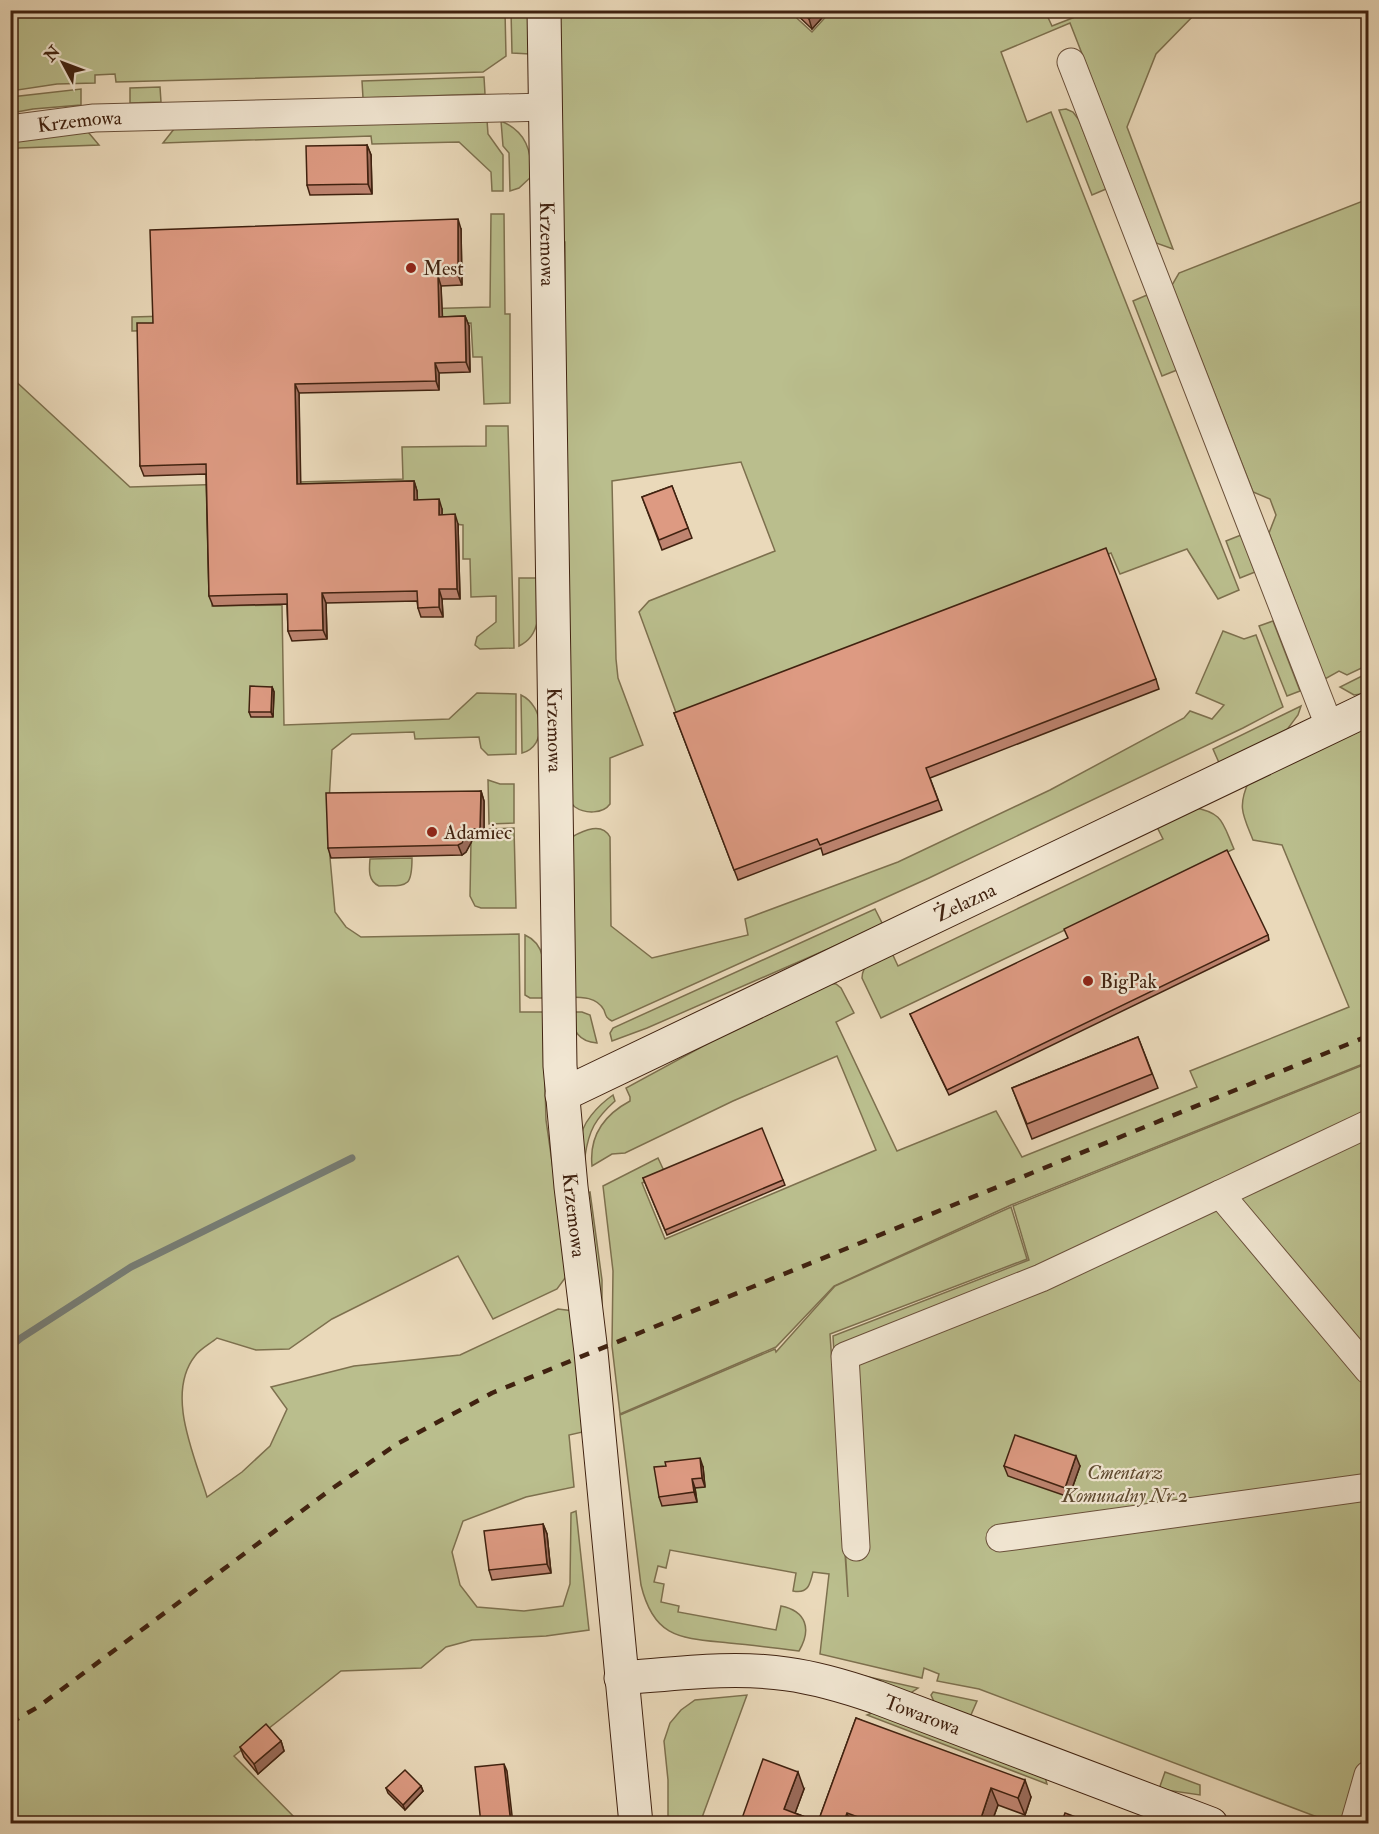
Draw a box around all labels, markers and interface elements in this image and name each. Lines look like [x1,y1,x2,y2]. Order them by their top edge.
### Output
north arrow [33,33,93,93]
text: N [40,41,65,67]
street label: Krzemowa [36,105,123,138]
street label: Krzemowa [534,201,560,287]
place label: Mest [423,256,464,281]
marker: Mest [404,261,418,275]
street label: Krzemowa [541,687,568,773]
place label: Adamiec [443,820,512,845]
marker: Adamiec [425,825,439,839]
street label: Żelazna [930,877,1001,928]
place label: BigPak [1100,969,1157,994]
marker: BigPak [1081,974,1095,988]
street label: Krzemowa [557,1172,592,1260]
park label: Cmentarz Komunalny Nr 2 [1061,1460,1188,1508]
street label: Towarowa [880,1689,965,1741]

